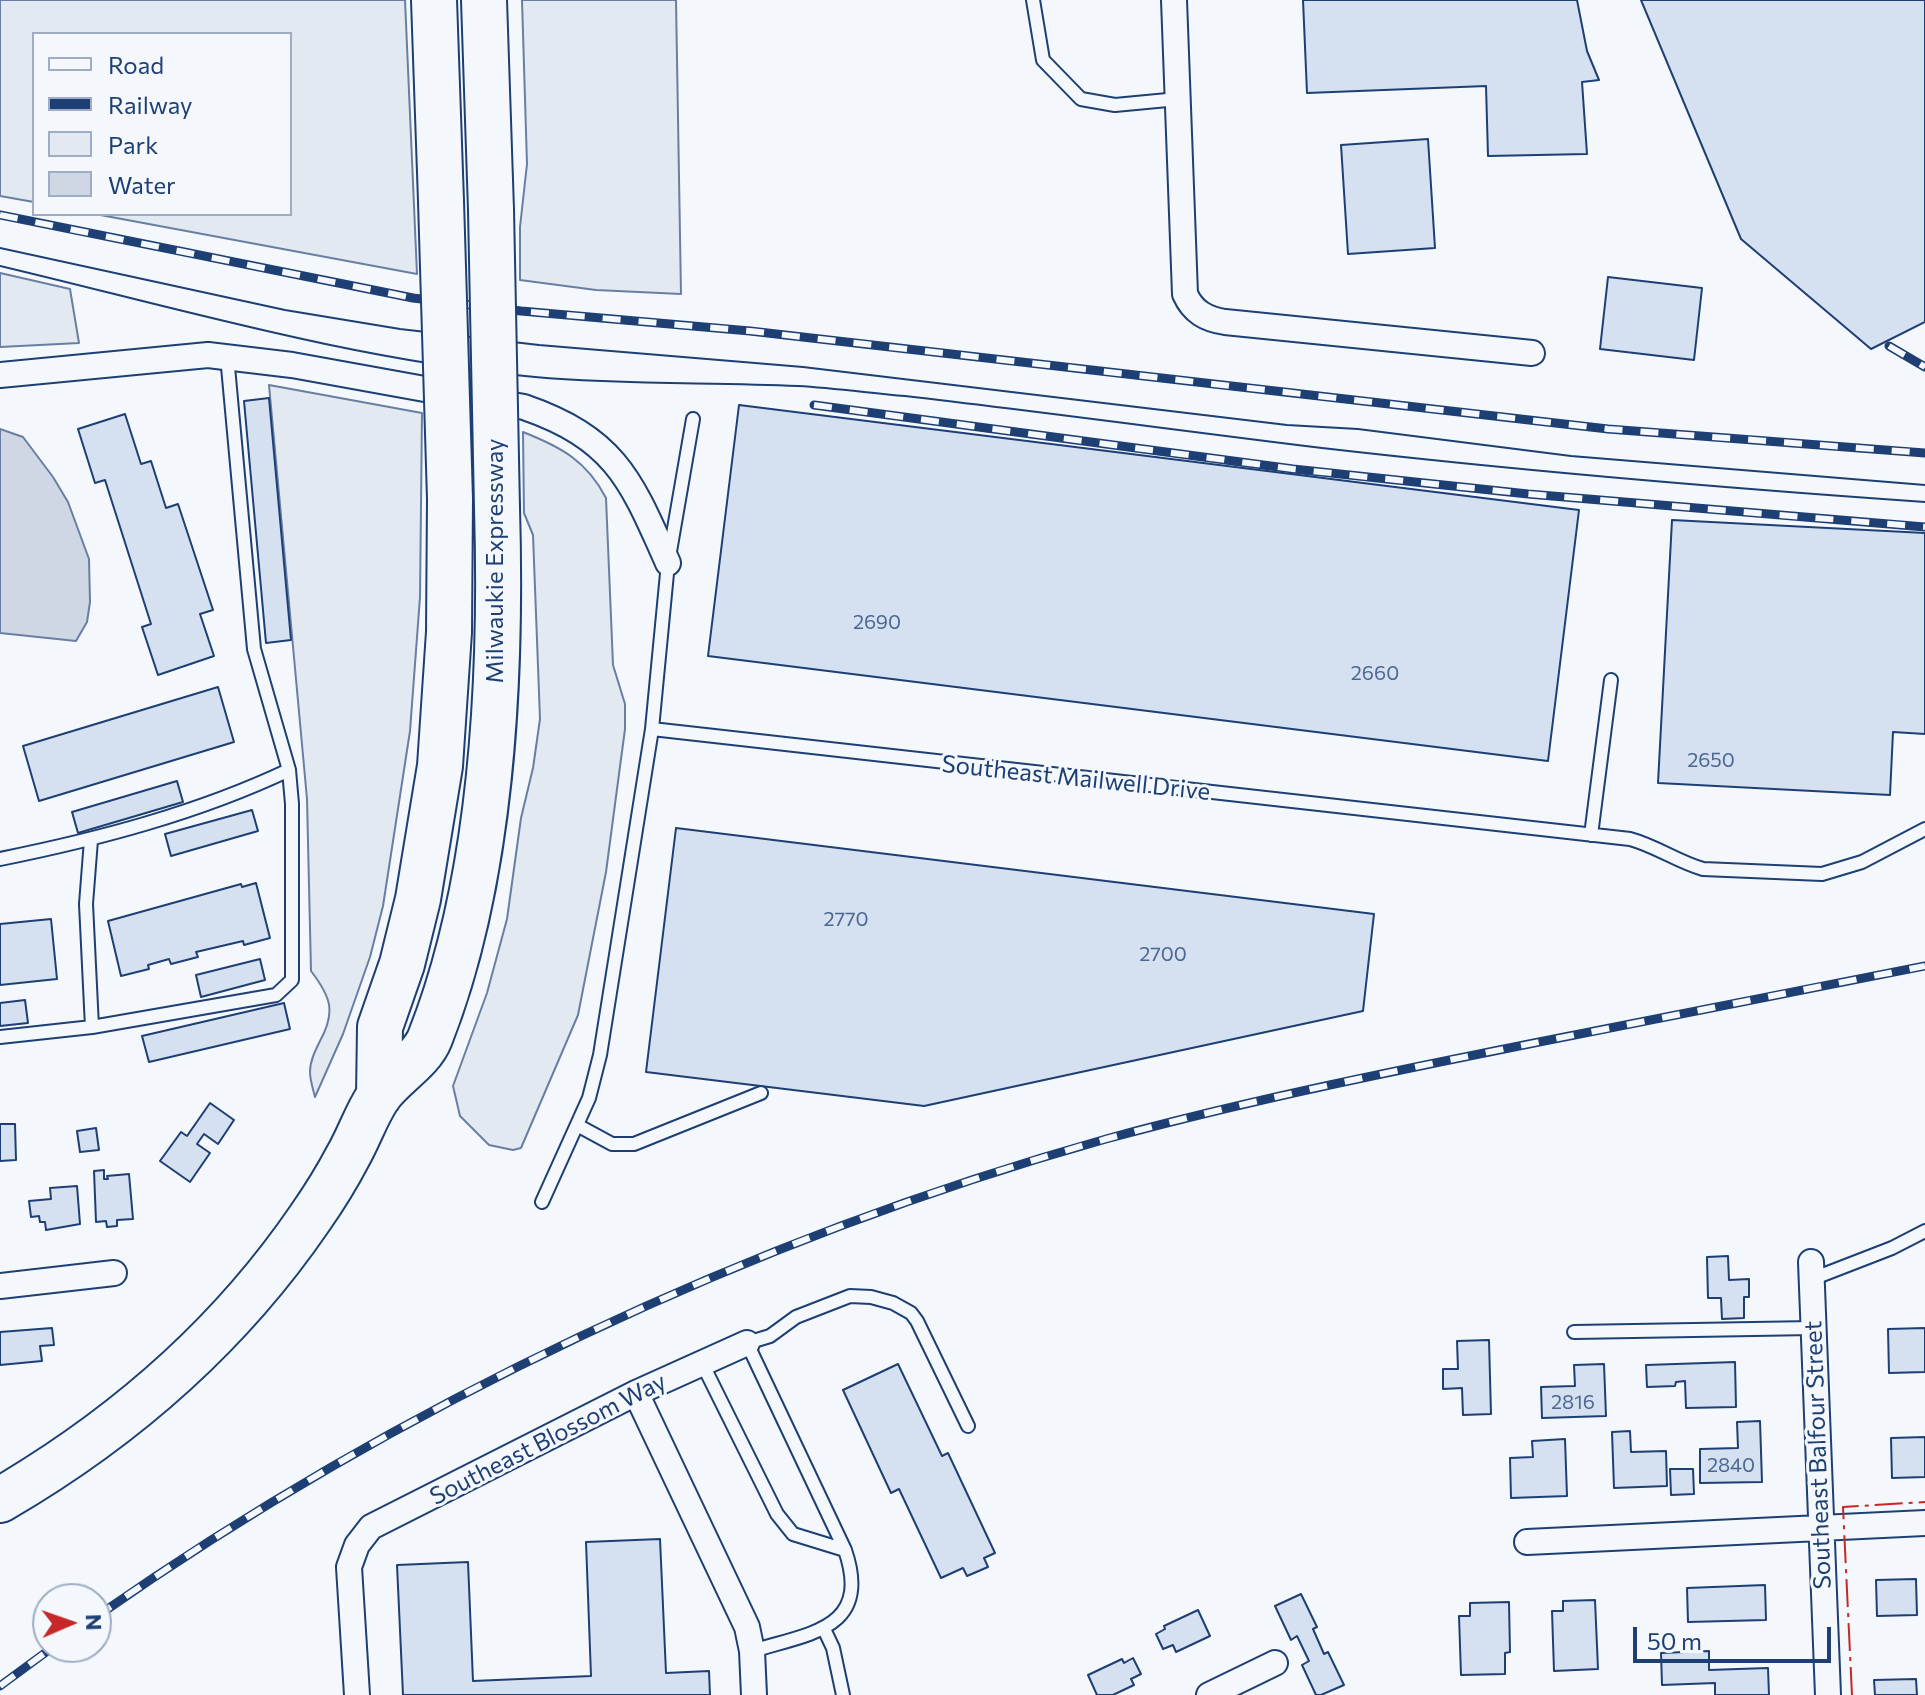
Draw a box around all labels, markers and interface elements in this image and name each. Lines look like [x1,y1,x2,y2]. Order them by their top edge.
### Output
legend [32,32,292,216]
text: Road [108,50,164,79]
text: Railway [108,90,193,119]
text: Park [108,130,158,159]
text: Water [108,170,176,199]
street label: Milwaukie Expressway [481,439,509,683]
house number: 2690 [853,610,901,634]
house number: 2660 [1351,661,1399,685]
house number: 2650 [1687,748,1735,772]
street label: Southeast Mailwell Drive [940,750,1212,806]
house number: 2770 [823,907,869,931]
house number: 2700 [1139,942,1187,966]
street label: Southeast Balfour Street [1799,1320,1837,1590]
street label: Southeast Blossom Way [425,1367,671,1511]
house number: 2816 [1551,1390,1595,1414]
house number: 2840 [1707,1453,1755,1477]
north arrow [32,1583,112,1663]
scale bar [1637,1611,1835,1661]
text: N [81,1613,108,1631]
text: 50 m [1647,1626,1702,1655]

